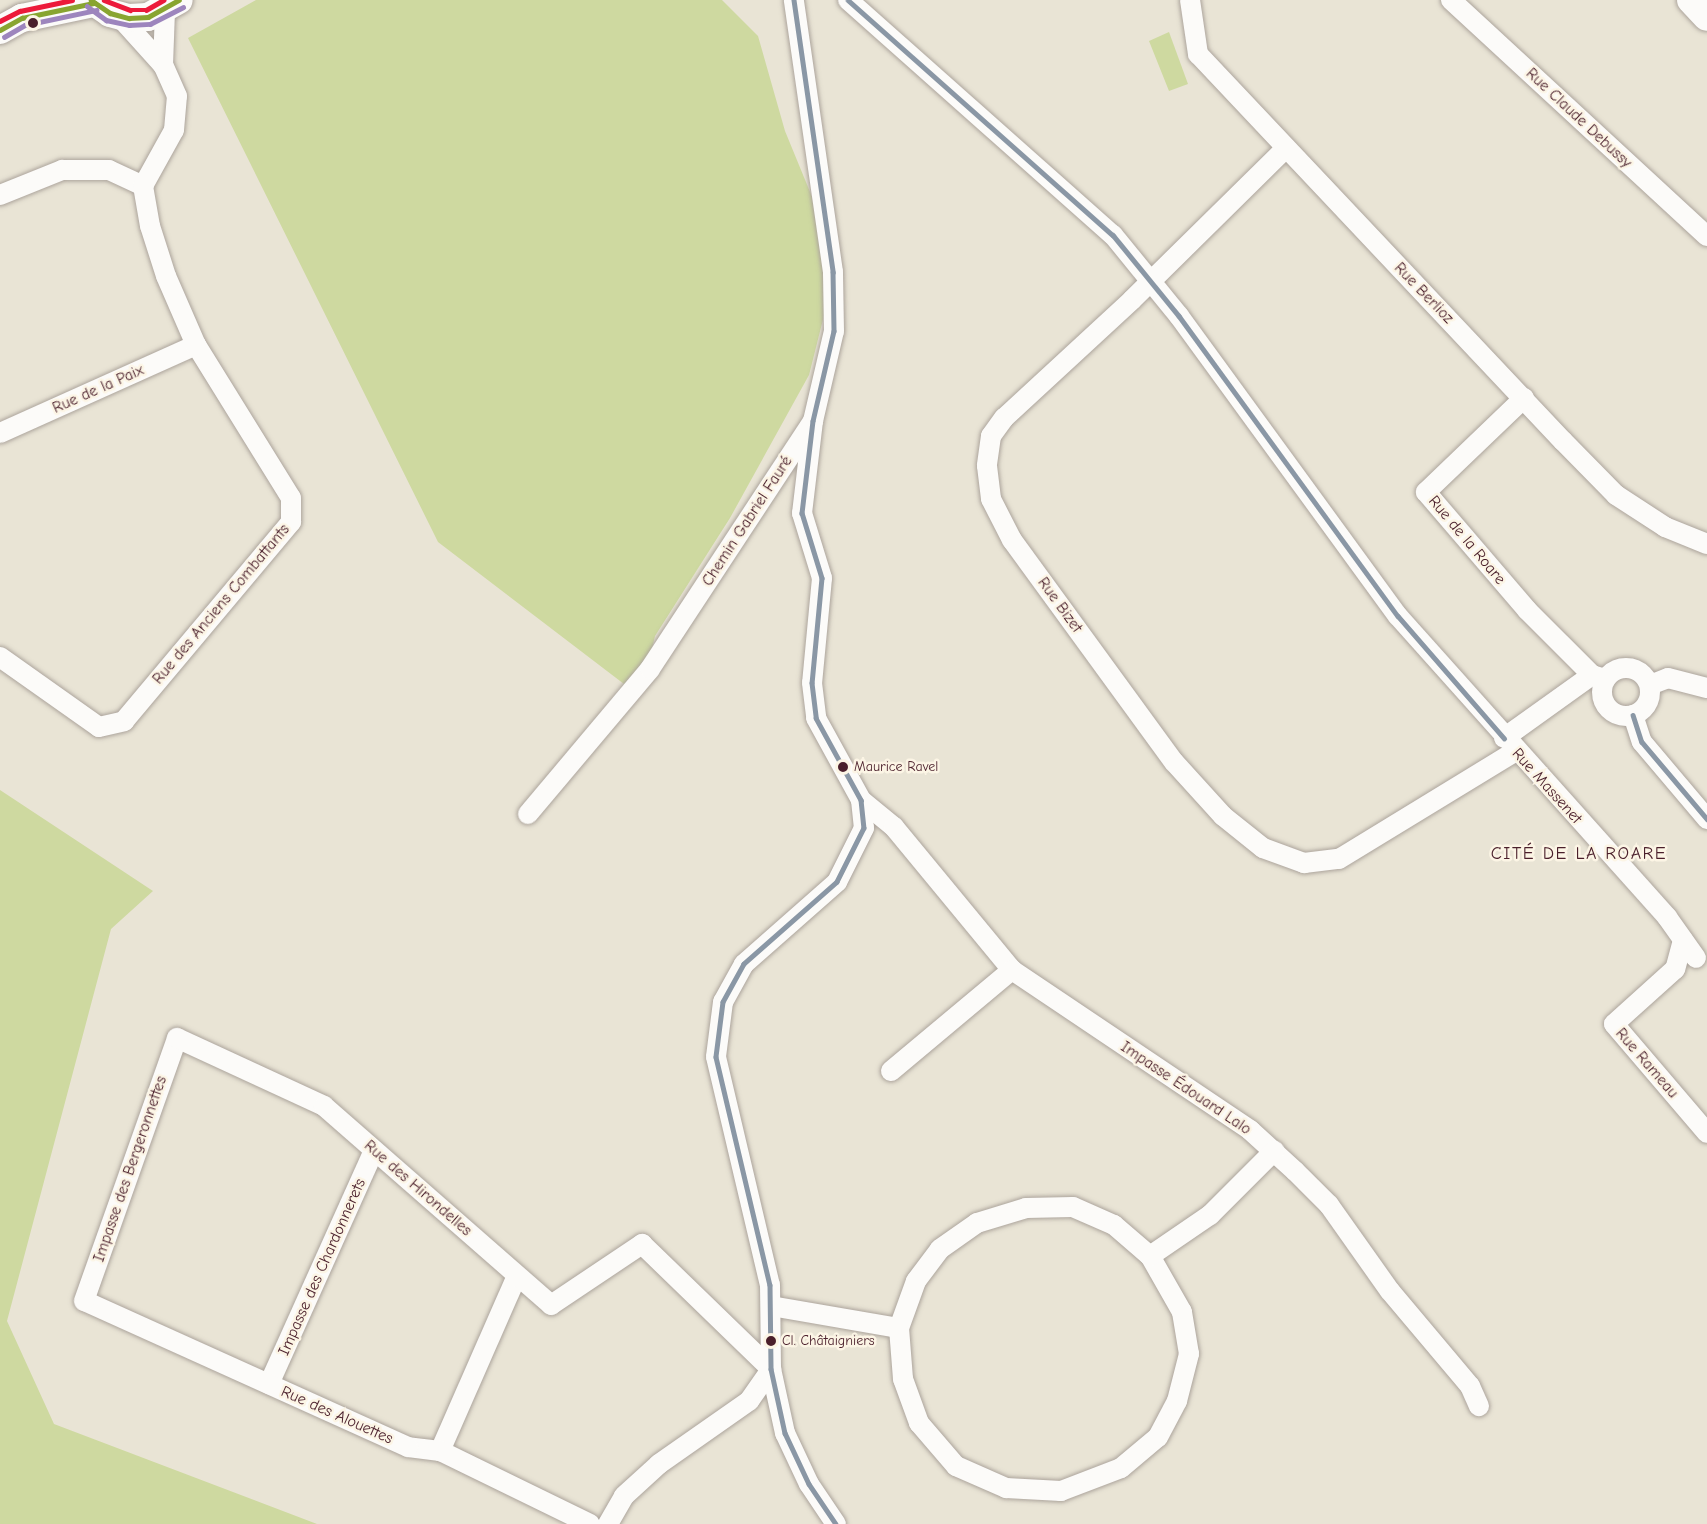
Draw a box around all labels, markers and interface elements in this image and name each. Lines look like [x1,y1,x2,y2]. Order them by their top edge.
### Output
unlabelled marker [27,17,39,29]
street label: Rue Claude Debussy [1522,64,1636,172]
street label: Rue Berlioz [1390,258,1458,328]
street label: Rue de la Paix [49,360,147,418]
street label: Chemin Gabriel Fauré [698,452,796,590]
street label: Rue de la Roare [1424,492,1510,588]
street label: Rue des Anciens Combattants [148,520,294,688]
street label: Rue Bizet [1033,574,1087,636]
street label: Rue Massenet [1508,744,1586,828]
place label: Maurice Ravel [854,759,938,775]
marker: Maurice Ravel [837,761,849,773]
district label: CITÉ DE LA ROARE [1491,843,1667,865]
street label: Rue Rameau [1611,1024,1683,1102]
street label: Impasse Édouard Lalo [1117,1037,1255,1139]
street label: Impasse des Bergeronnettes [89,1074,171,1264]
street label: Rue des Hirondelles [360,1136,476,1240]
street label: Impasse des Chardonnerets [274,1175,370,1359]
place label: Cl. Châtaigniers [782,1333,875,1349]
marker: Cl. Châtaigniers [765,1335,777,1347]
street label: Rue des Alouettes [278,1382,396,1448]

